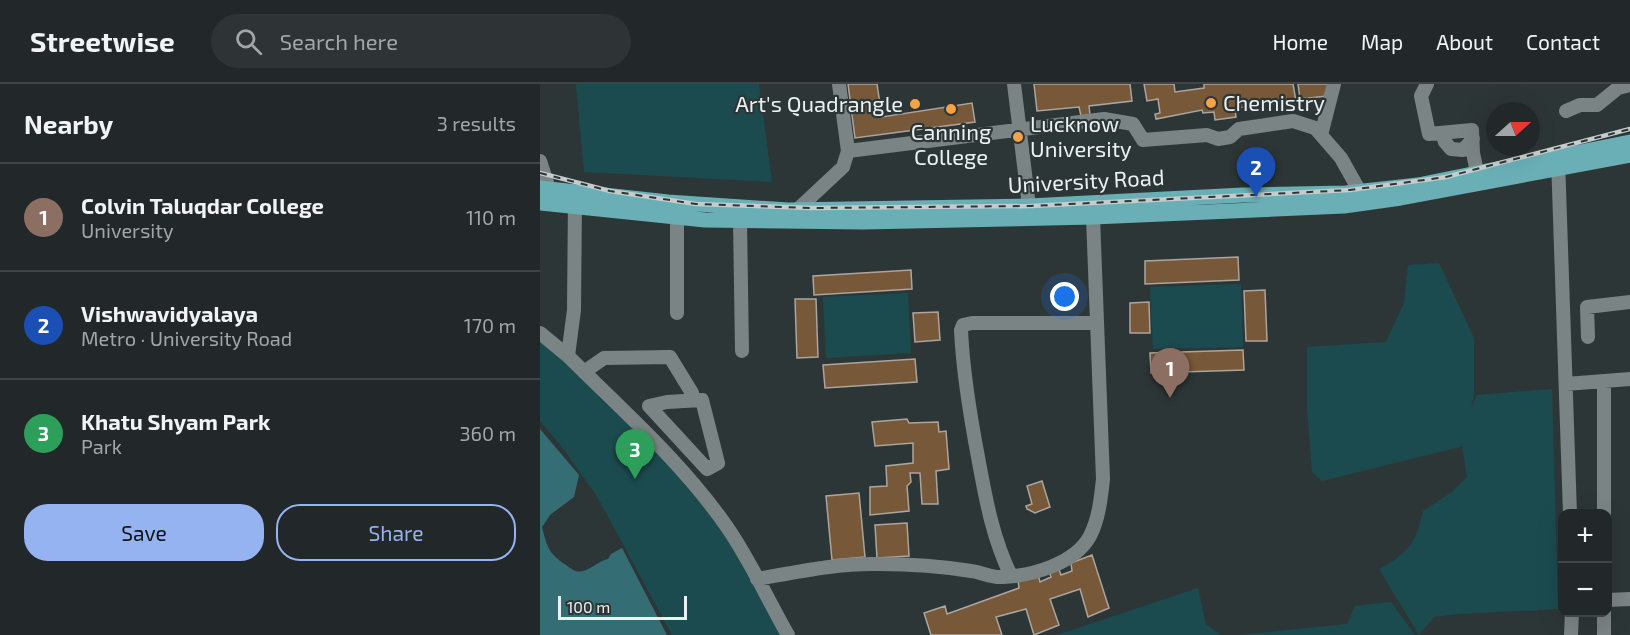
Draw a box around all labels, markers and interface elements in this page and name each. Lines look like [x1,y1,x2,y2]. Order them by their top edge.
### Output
search box [211,14,631,68]
text: Streetwise [30,24,175,58]
icon: search [232,25,265,58]
text: Search here [280,28,398,54]
text: Home [1272,29,1328,54]
text: Map [1361,29,1403,54]
text: About [1436,29,1493,54]
text: Contact [1526,29,1600,54]
place label: Chemistry [1223,89,1325,115]
place label: Art's Quadrangle [735,90,903,117]
marker: Chemistry [1204,96,1218,110]
marker: Art's Quadrangle [908,97,922,111]
marker: Canning College [944,102,958,116]
north arrow [1486,102,1540,156]
text: Nearby [24,108,113,139]
place label: Lucknow University [1030,110,1132,161]
text: 3 results [437,111,516,135]
place label: Canning College [911,118,991,169]
marker: Lucknow University [1011,130,1025,144]
pin: 2 [1236,147,1276,197]
street label: University Road [1007,163,1165,197]
text: Colvin Taluqdar College [81,192,324,218]
text: 1 [39,205,48,229]
text: 110 m [466,205,516,229]
text: University [81,218,173,242]
your location [1050,282,1079,311]
text: Vishwavidyalaya [81,300,258,326]
text: 2 [38,313,49,337]
text: 170 m [464,313,516,337]
text: Metro · University Road [81,326,292,350]
pin: 1 [1150,348,1190,398]
text: Khatu Shyam Park [81,408,270,434]
text: 3 [38,421,49,445]
text: 360 m [459,421,516,445]
pin: 3 [616,430,655,479]
text: Park [81,434,122,458]
button: Save [24,504,264,561]
button: Share [276,504,516,561]
map controls [1558,509,1612,617]
button: + [1558,509,1612,563]
button: − [1558,563,1612,617]
scale bar [558,593,687,620]
text: 100 m [567,597,610,616]

